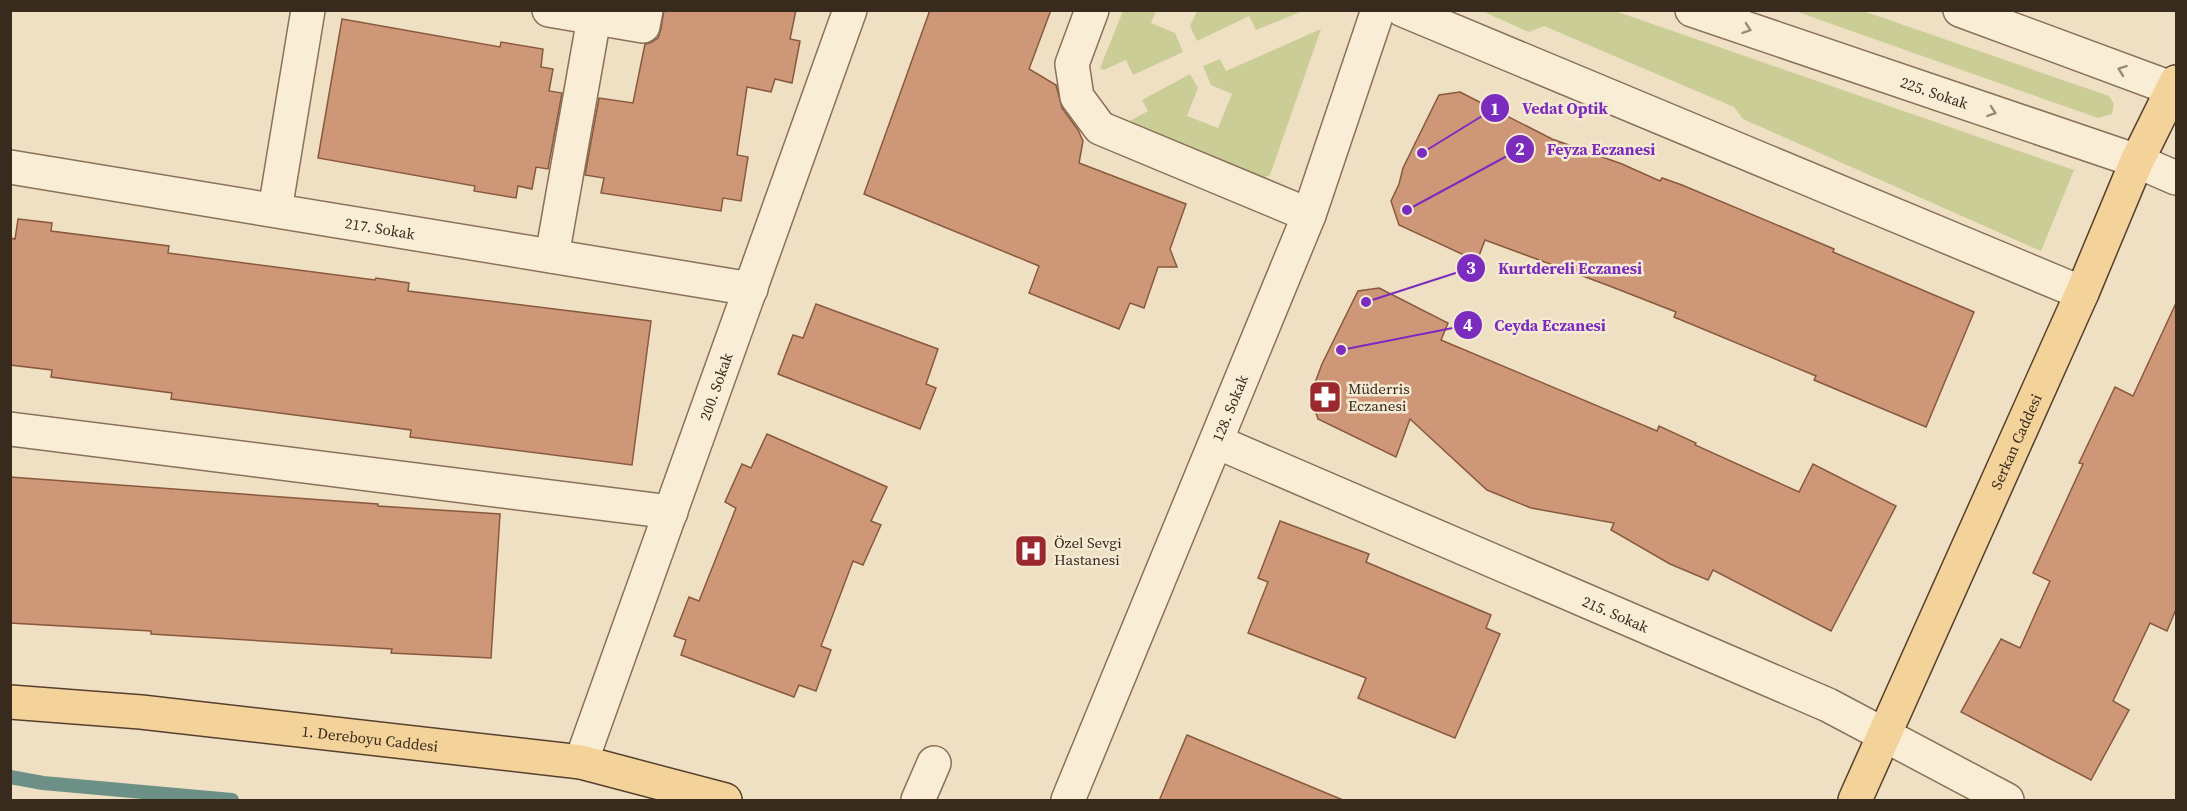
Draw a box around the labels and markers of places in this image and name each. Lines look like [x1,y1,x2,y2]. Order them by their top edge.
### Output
callout: Vedat Optik [1480,91,1620,125]
callout: Feyza Eczanesi [1505,132,1667,166]
callout: Kurtdereli Eczanesi [1456,251,1654,285]
callout: Ceyda Eczanesi [1453,308,1618,342]
place label: Müderris Eczanesi [1348,378,1410,416]
pharmacy icon: Müderris Eczanesi [1307,379,1343,415]
place label: Özel Sevgi Hastanesi [1054,532,1122,570]
hospital icon: Özel Sevgi Hastanesi [1013,533,1049,569]

